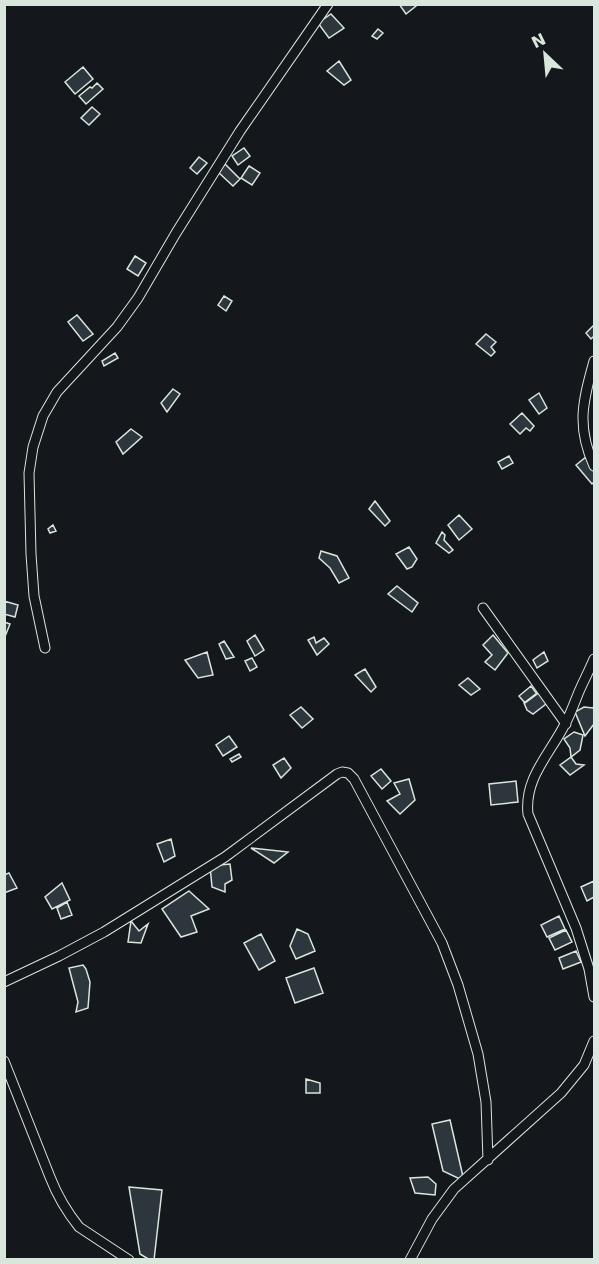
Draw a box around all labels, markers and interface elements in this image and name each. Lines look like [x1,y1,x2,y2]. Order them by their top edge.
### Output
north arrow [515,24,575,84]
text: N [528,29,549,52]

